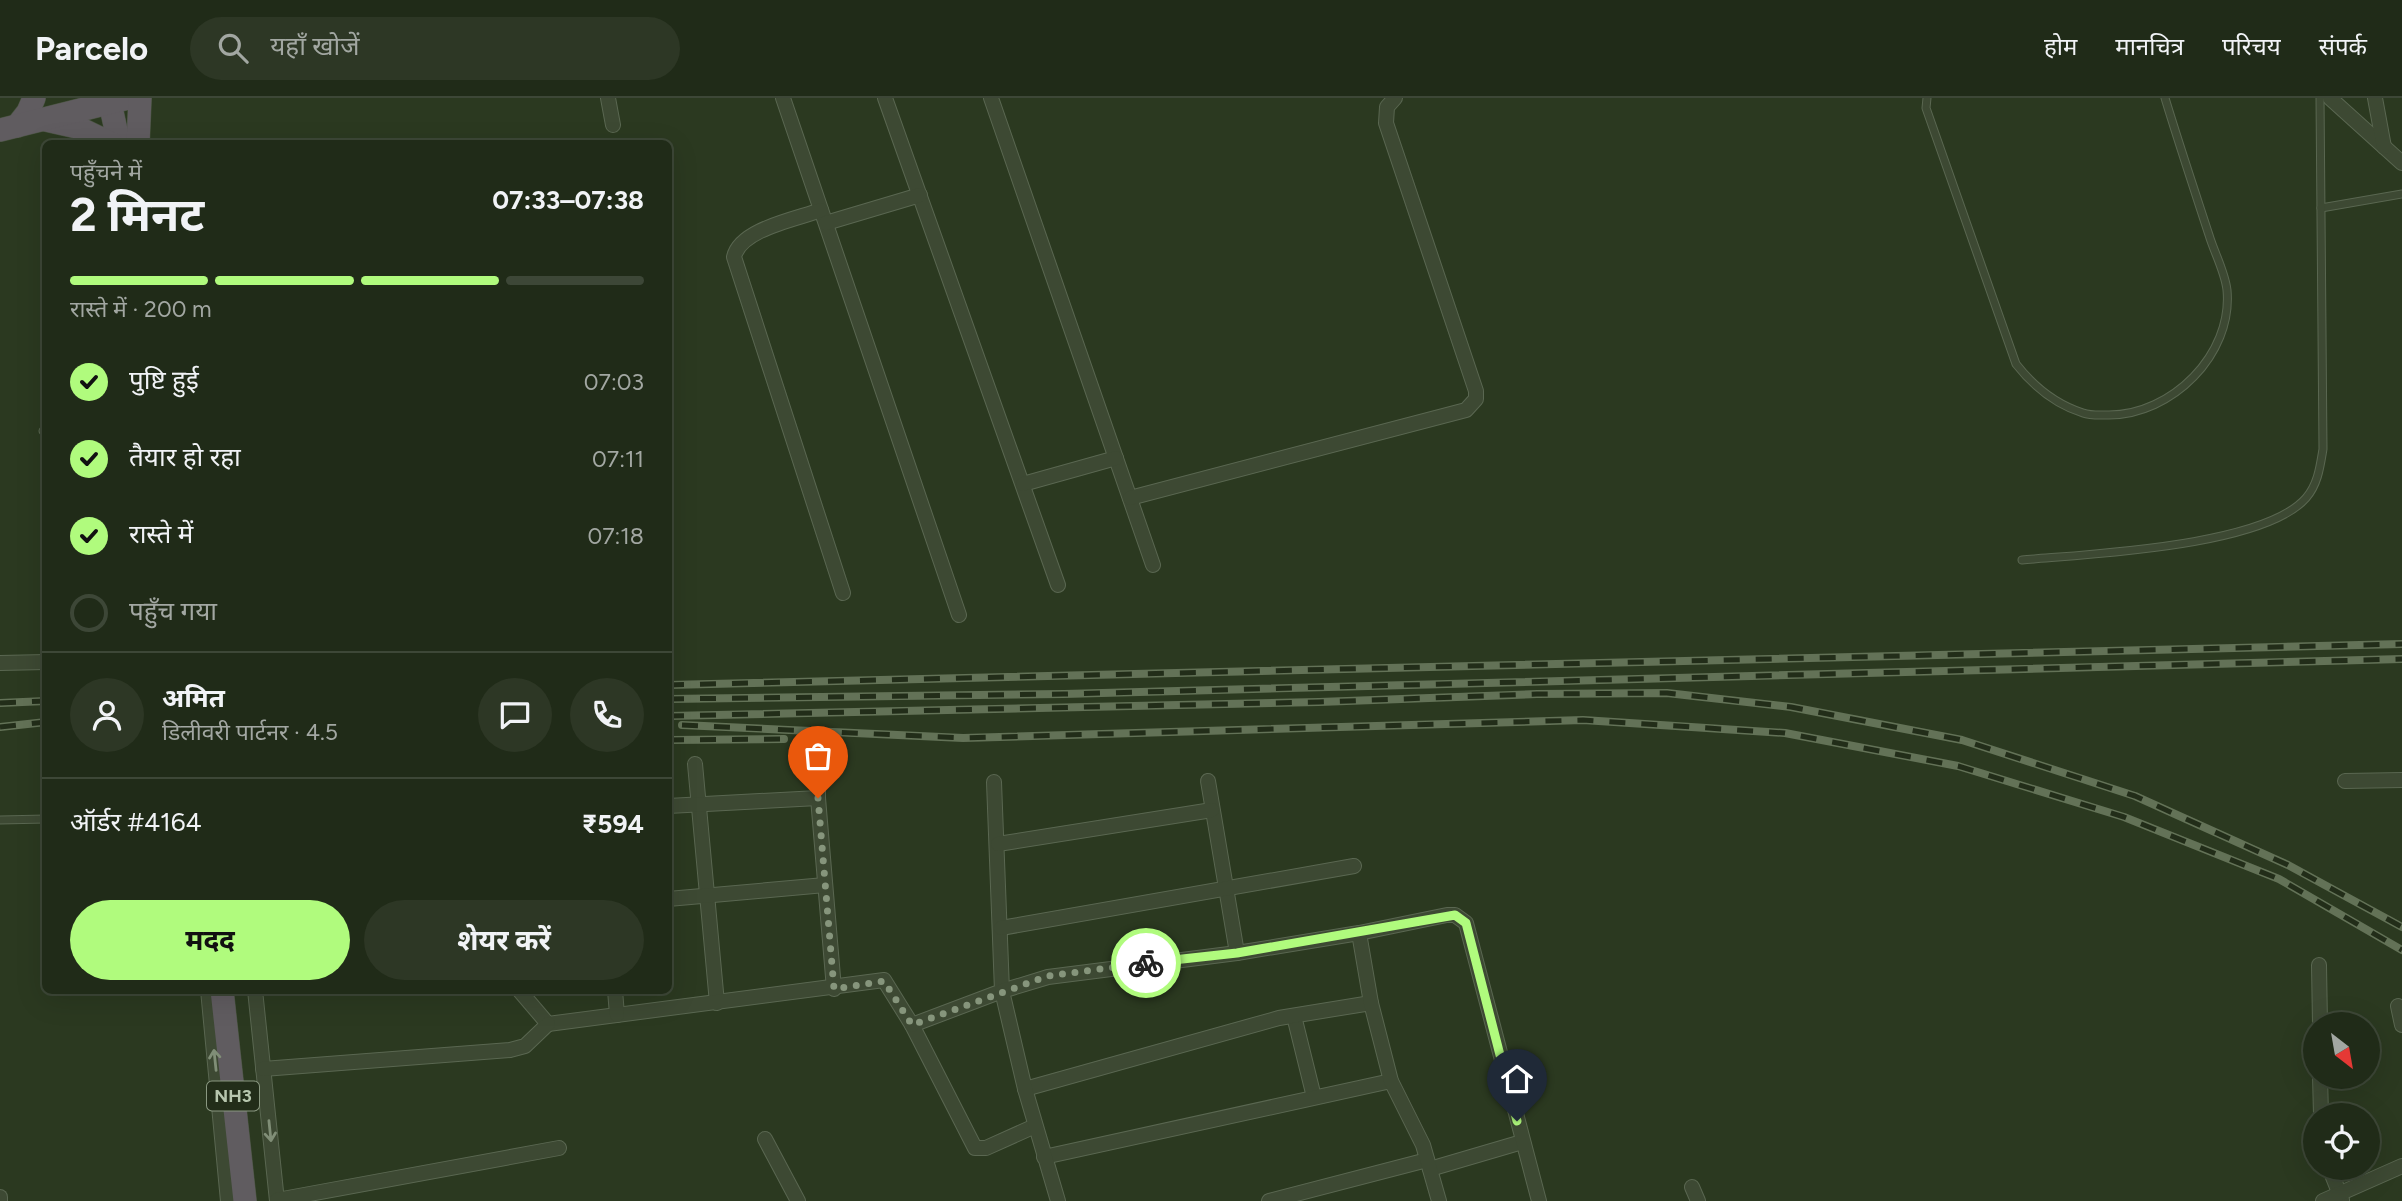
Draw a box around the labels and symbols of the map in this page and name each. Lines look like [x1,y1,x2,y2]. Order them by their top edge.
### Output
pin [788,726,848,798]
courier [1111,928,1181,998]
north arrow [2303,1012,2380,1088]
one-way arrow [208,1049,221,1072]
pin [1487,1049,1547,1121]
road number: NH3 [207,1082,259,1111]
one-way arrow [263,1120,276,1142]

